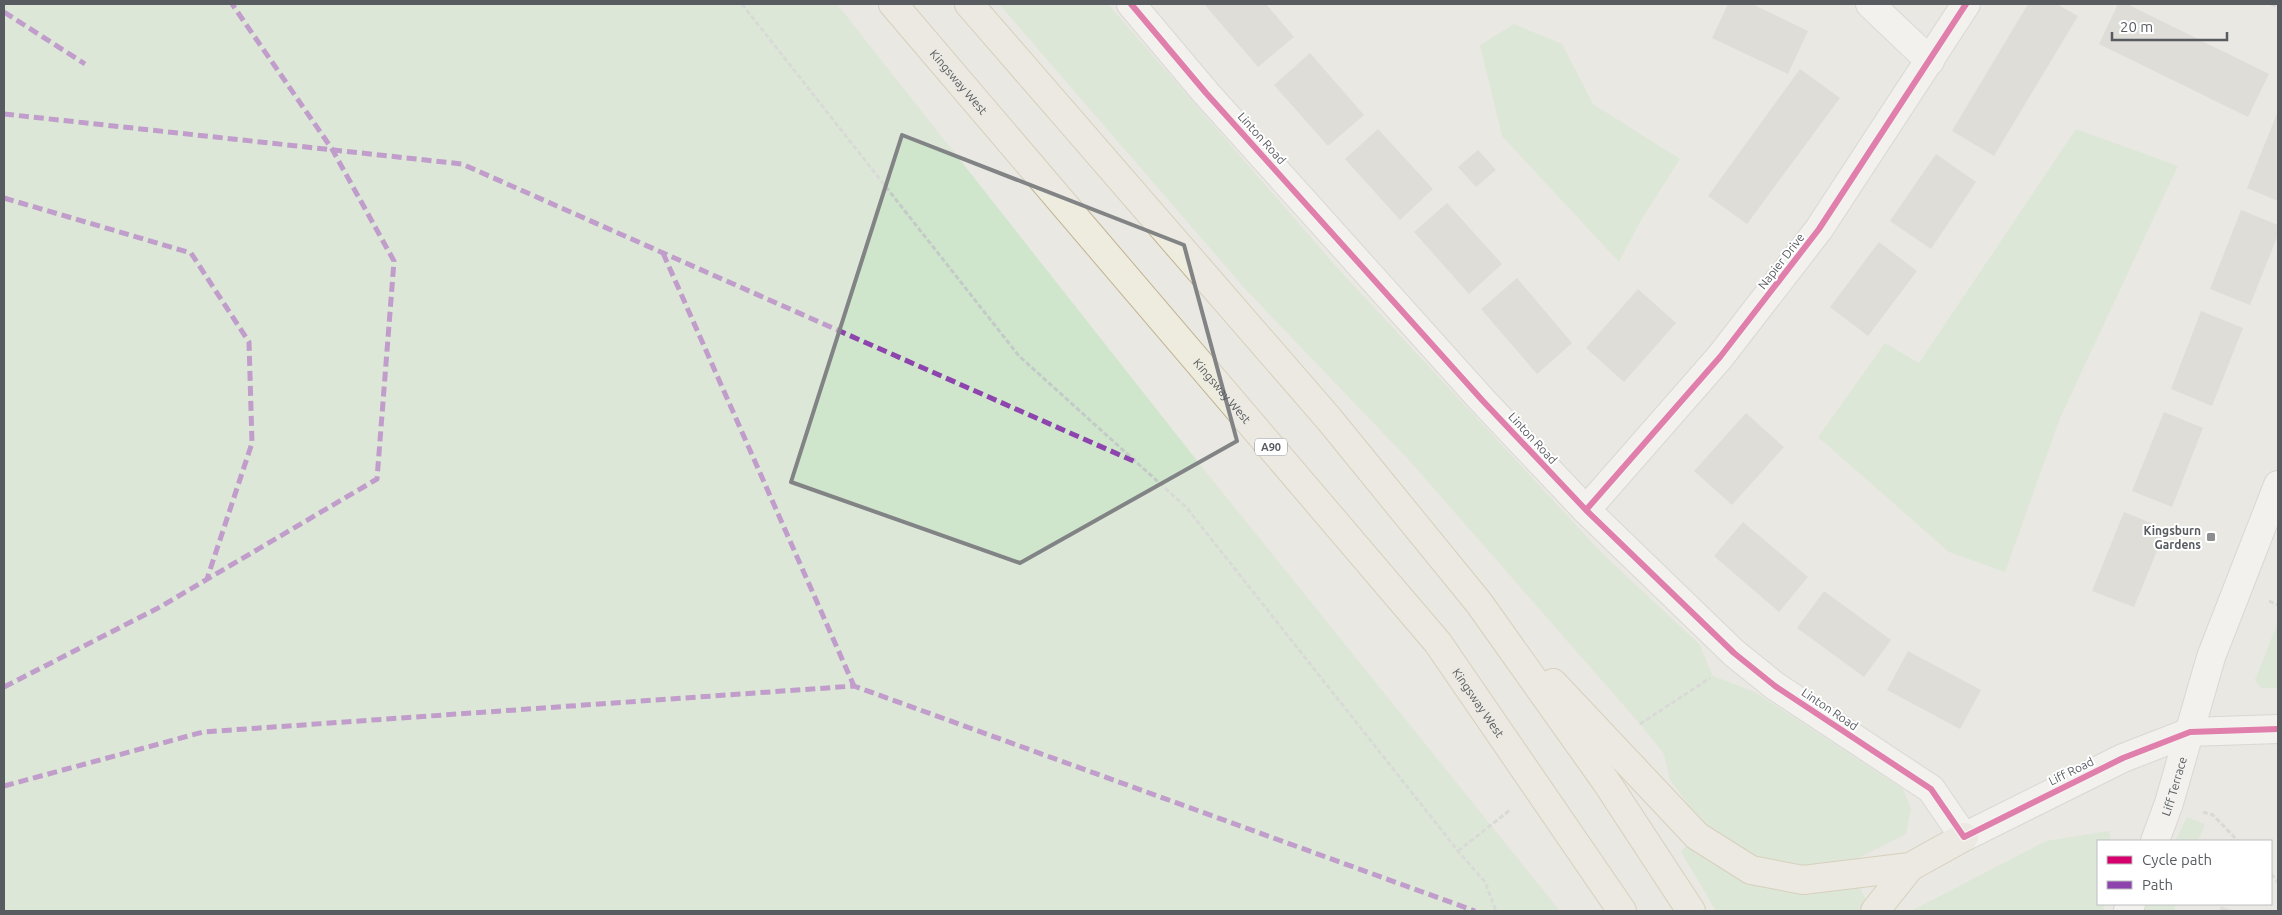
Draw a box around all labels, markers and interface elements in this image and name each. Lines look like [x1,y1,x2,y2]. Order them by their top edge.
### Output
scale bar [2112,10,2227,42]
text: 20 m [2120,18,2153,35]
street label: Kingsway West [928,47,991,117]
street label: Linton Road [1235,110,1289,166]
street label: Napier Drive [1755,231,1807,291]
street label: Kingsway West [1191,355,1254,426]
street label: Linton Road [1506,410,1560,466]
road number: A90 [1255,438,1287,456]
place label: Kingsburn Gardens [2144,524,2201,551]
marker: Kingsburn Gardens [2205,531,2217,543]
street label: Kingsway West [1451,665,1507,740]
street label: Linton Road [1799,685,1861,733]
street label: Liff Road [2046,755,2096,787]
street label: Liff Terrace [2158,755,2189,818]
legend [2097,840,2272,905]
text: Cycle path [2142,851,2212,868]
text: Path [2142,876,2173,893]

